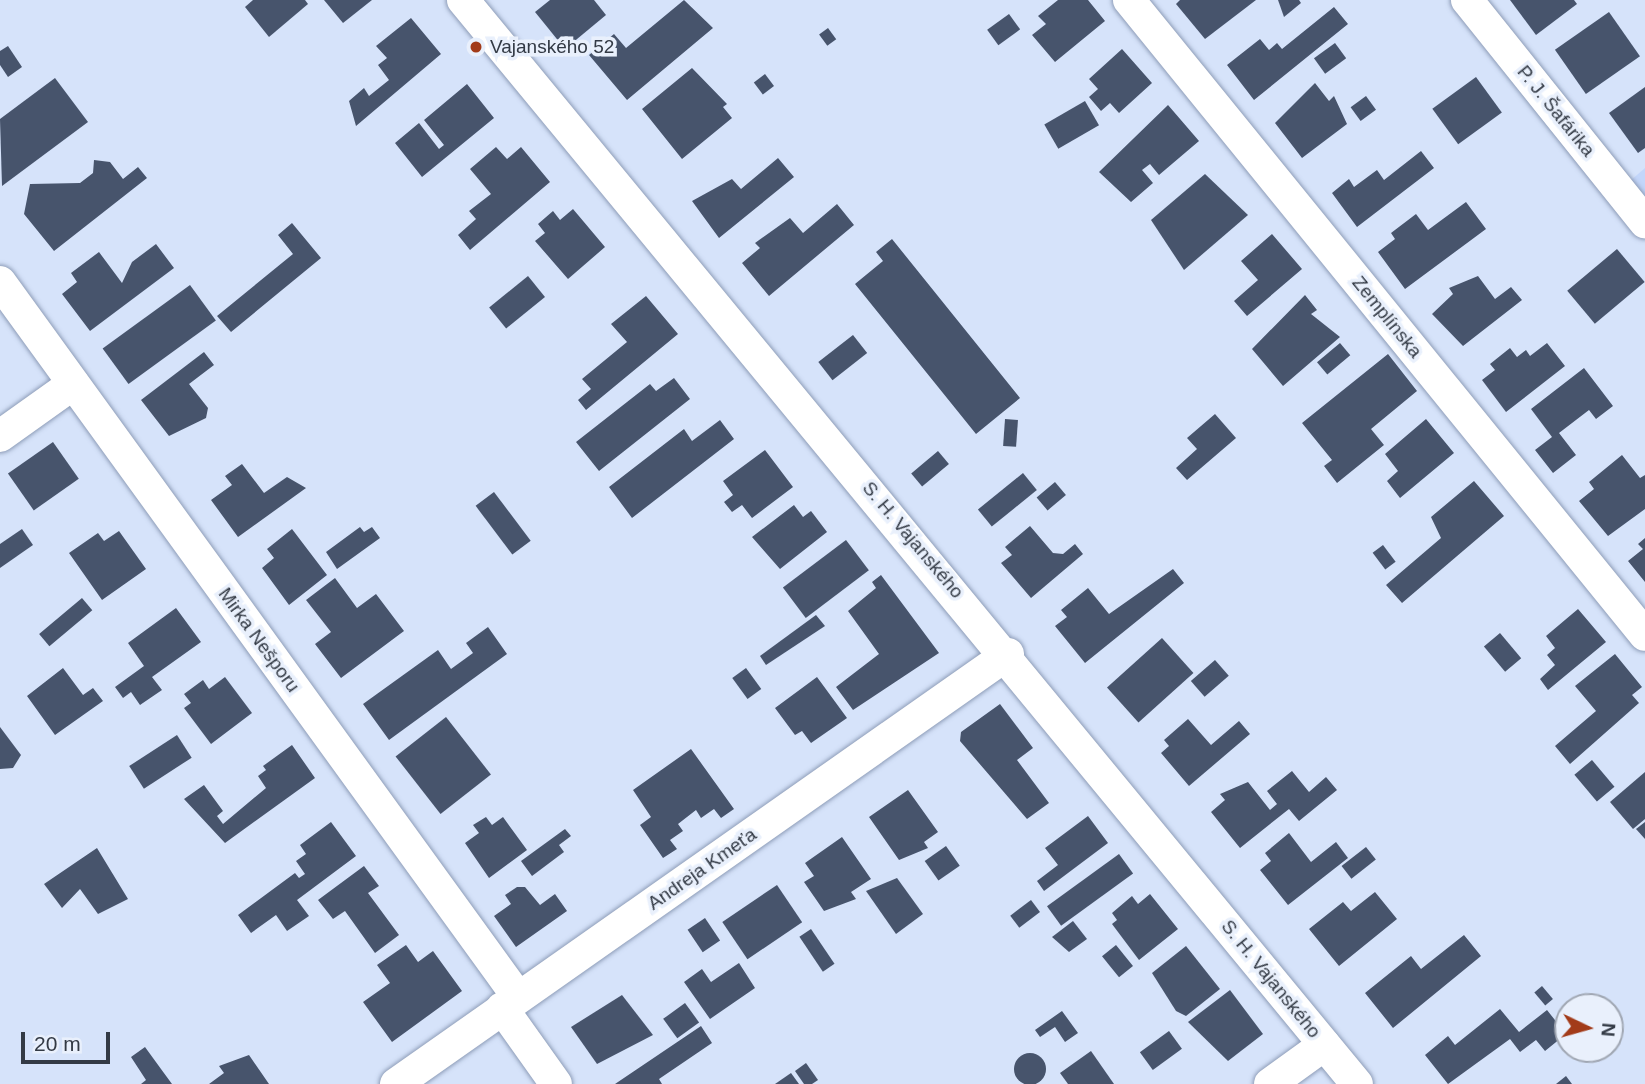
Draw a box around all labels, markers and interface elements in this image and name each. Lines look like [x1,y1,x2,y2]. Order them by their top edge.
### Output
place label: Vajanského 52 [490,36,614,58]
marker: Vajanského 52 [468,39,484,55]
street label: P. J. Šafárika [1512,61,1600,161]
street label: Zemplínska [1347,272,1427,362]
street label: S. H. Vajanského [858,477,968,603]
street label: Mirka Nešporu [213,583,305,697]
street label: Andreja Kmeťa [643,823,761,915]
street label: S. H. Vajanského [1216,915,1326,1043]
north arrow [1554,993,1624,1063]
scale bar [24,1018,114,1062]
text: N [1597,1022,1619,1037]
text: 20 m [34,1032,81,1055]

